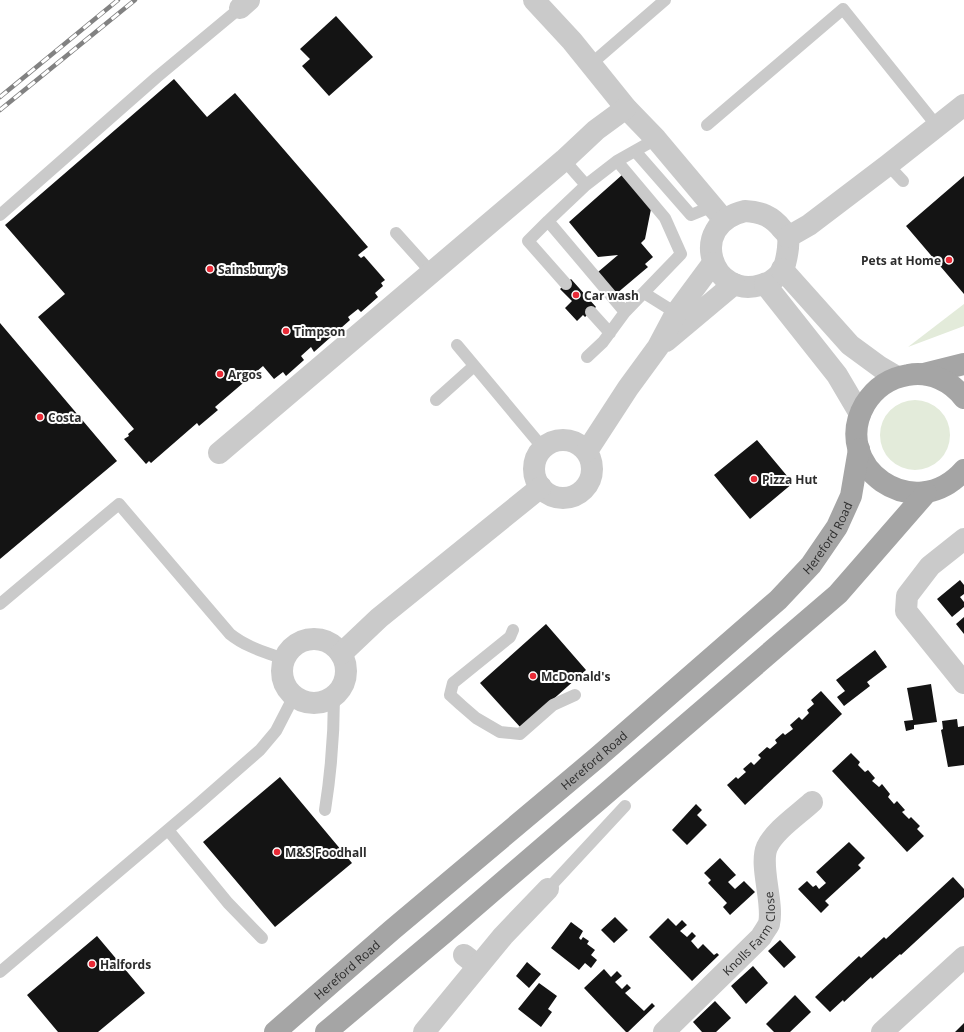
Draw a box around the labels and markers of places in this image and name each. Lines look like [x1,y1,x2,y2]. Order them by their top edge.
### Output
place label: Pets at Home [861,252,941,269]
marker: Pets at Home [944,255,954,265]
place label: Sainsbury's [218,261,286,278]
marker: Sainsbury's [205,264,215,274]
place label: Car wash [584,287,639,304]
marker: Car wash [571,290,581,300]
place label: Timpson [294,323,345,340]
marker: Timpson [281,326,291,336]
place label: Argos [228,366,262,383]
marker: Argos [215,369,225,379]
place label: Costa [48,409,82,426]
marker: Costa [35,412,45,422]
place label: Pizza Hut [762,471,818,488]
marker: Pizza Hut [749,474,759,484]
place label: McDonald's [541,668,610,685]
marker: McDonald's [528,671,538,681]
place label: M&S Foodhall [285,844,367,861]
marker: M&S Foodhall [272,847,282,857]
place label: Halfords [100,956,151,973]
marker: Halfords [87,959,97,969]

